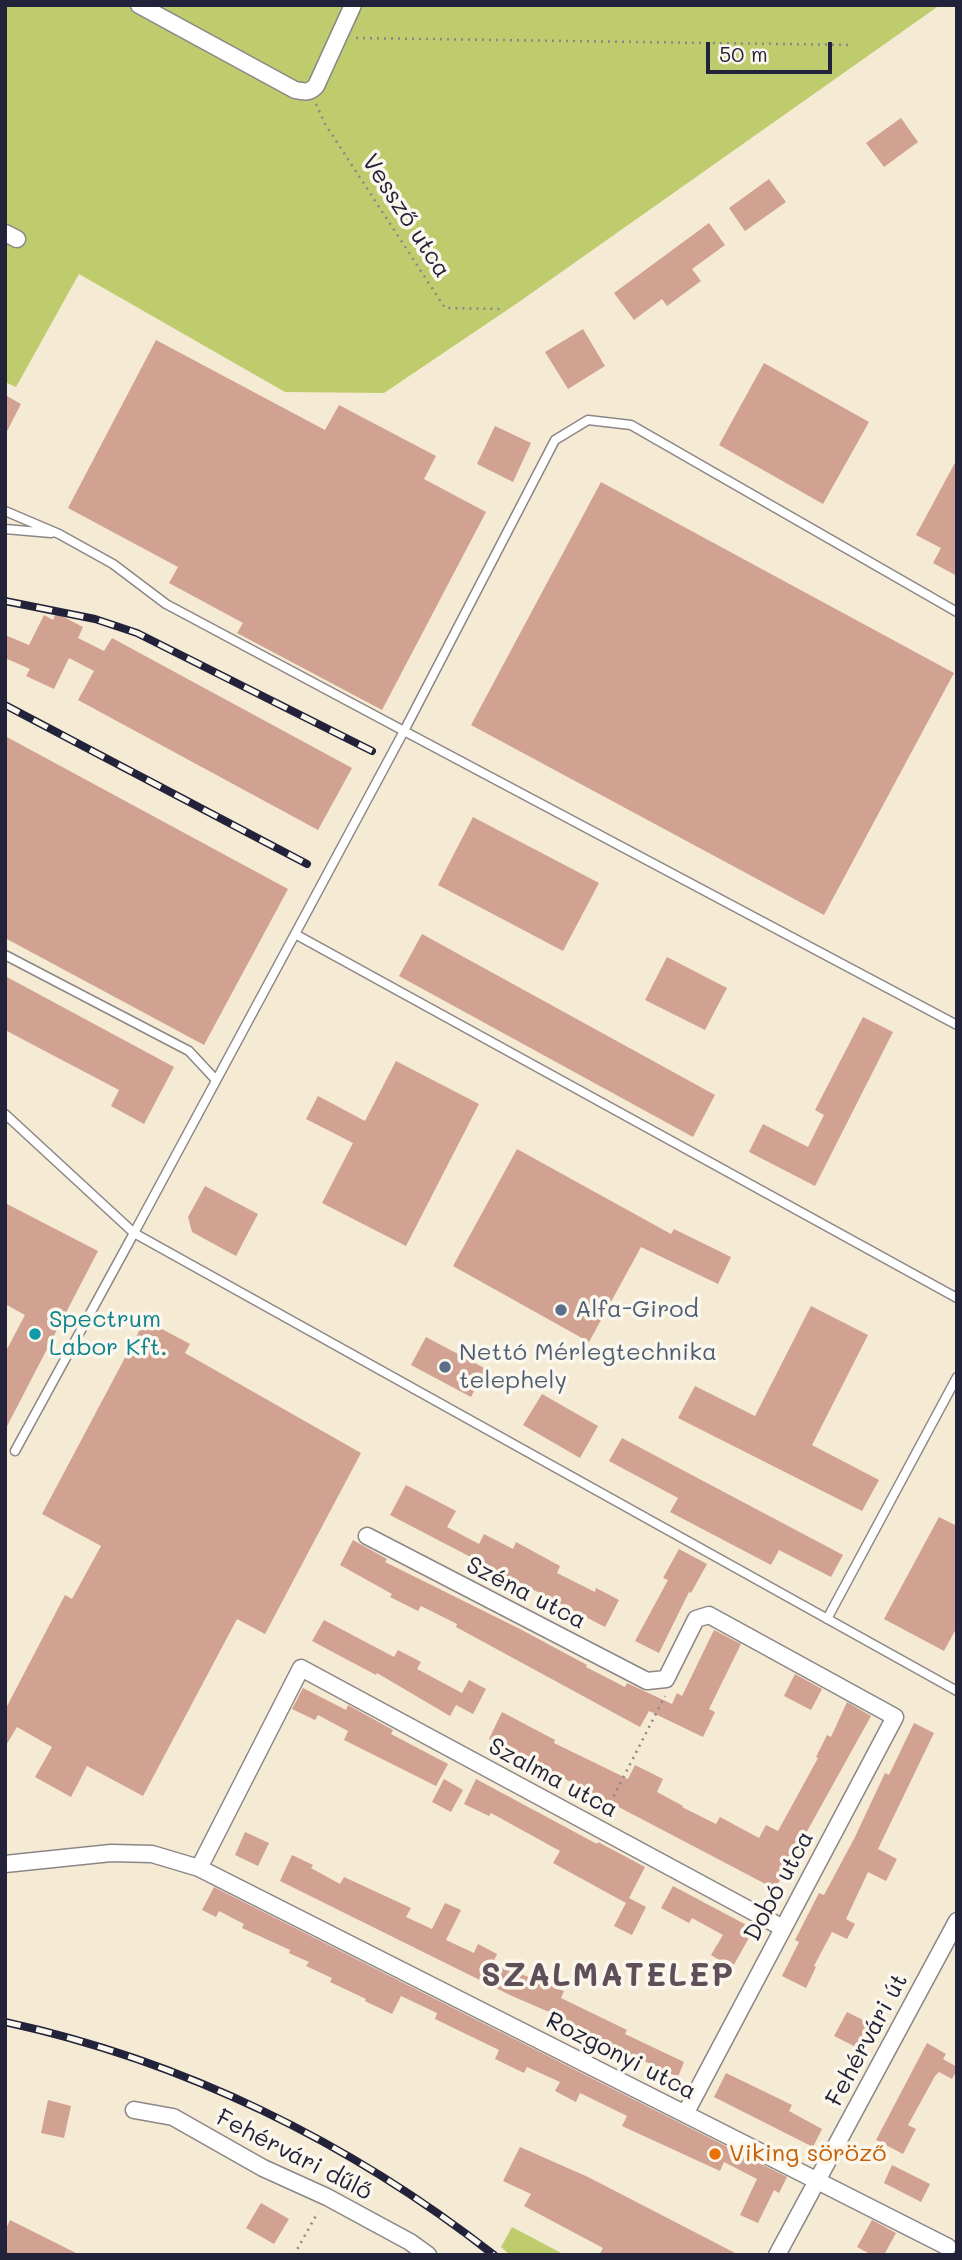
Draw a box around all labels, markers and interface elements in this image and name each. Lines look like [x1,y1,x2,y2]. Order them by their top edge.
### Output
scale bar [710,28,836,72]
text: 50 m [719,40,768,67]
street label: Vessző utca [355,149,457,283]
place label: Alfa-Girod [575,1296,699,1324]
marker: Alfa-Girod [553,1302,569,1318]
place label: Spectrum Labor Kft. [49,1306,167,1362]
marker: Spectrum Labor Kft. [27,1326,43,1342]
place label: Nettó Mérlegtechnika telephely [459,1339,717,1395]
marker: Nettó Mérlegtechnika telephely [437,1359,453,1375]
street label: Széna utca [461,1551,591,1635]
street label: Szalma utca [483,1732,623,1824]
street label: Dobó utca [738,1826,820,1946]
district label: SZALMATELEP [482,1957,734,1995]
street label: Fehérvári út [820,1969,914,2111]
street label: Rozgonyi utca [541,2006,701,2106]
street label: Fehérvári dűlő [211,2103,377,2207]
place label: Viking söröző [729,2140,887,2168]
marker: Viking söröző [707,2146,723,2162]

